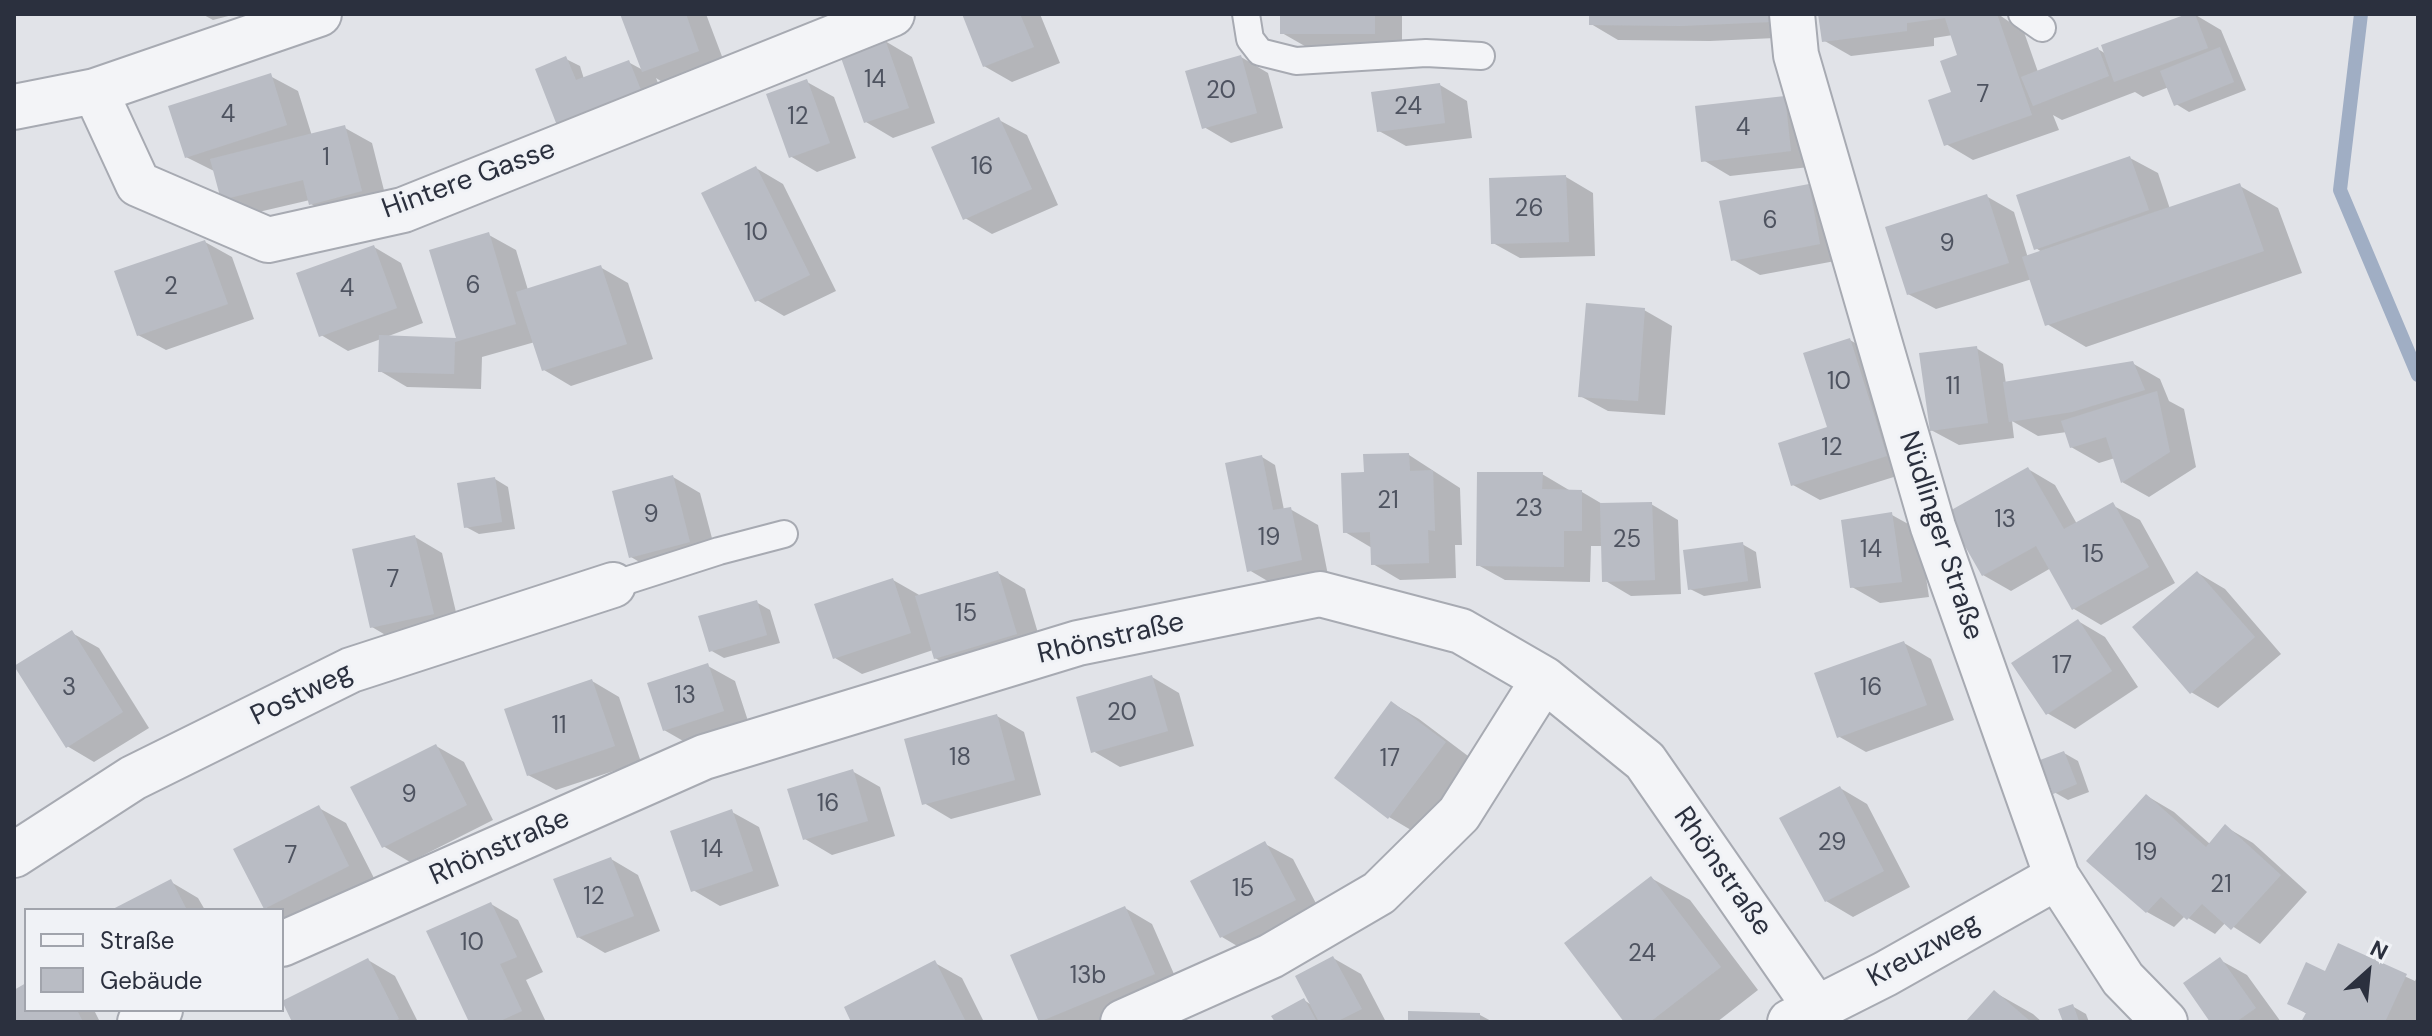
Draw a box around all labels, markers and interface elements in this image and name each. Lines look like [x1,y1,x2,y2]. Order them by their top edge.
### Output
house number: 14 [864,67,886,95]
house number: 20 [1206,78,1236,106]
house number: 7 [1977,82,1989,110]
house number: 24 [1394,94,1422,122]
house number: 4 [221,102,235,130]
house number: 12 [787,104,809,132]
house number: 4 [1736,115,1750,143]
street label: Hintere Gasse [378,133,560,227]
house number: 1 [322,145,330,173]
house number: 16 [971,154,993,182]
house number: 26 [1515,196,1543,224]
house number: 6 [1762,208,1778,236]
house number: 10 [744,220,768,248]
house number: 9 [1939,231,1955,259]
house number: 6 [465,273,481,301]
house number: 2 [164,274,178,302]
house number: 4 [340,276,354,304]
house number: 10 [1827,369,1851,397]
house number: 11 [1946,374,1960,402]
street label: Nüdlinger Straße [1890,427,1990,645]
house number: 12 [1821,435,1843,463]
house number: 21 [1377,488,1399,516]
house number: 23 [1515,496,1543,524]
house number: 9 [643,502,659,530]
house number: 13 [1994,507,2016,535]
house number: 19 [1258,525,1280,553]
house number: 25 [1613,527,1641,555]
house number: 14 [1860,537,1882,565]
house number: 15 [2082,542,2104,570]
house number: 7 [387,567,399,595]
house number: 15 [955,601,977,629]
street label: Rhönstraße [1034,606,1188,672]
house number: 17 [2052,653,2072,681]
street label: Postweg [246,656,358,734]
house number: 3 [62,675,76,703]
house number: 16 [1860,675,1882,703]
house number: 13 [674,683,696,711]
house number: 20 [1107,700,1137,728]
house number: 11 [552,713,566,741]
house number: 18 [949,745,971,773]
house number: 17 [1380,746,1400,774]
house number: 9 [401,782,417,810]
house number: 16 [817,791,839,819]
street label: Rhönstraße [1665,801,1779,943]
street label: Rhönstraße [425,802,575,894]
house number: 29 [1818,830,1846,858]
house number: 14 [701,837,723,865]
house number: 19 [2135,840,2157,868]
house number: 7 [285,843,297,871]
house number: 21 [2210,872,2232,900]
house number: 15 [1232,876,1254,904]
house number: 12 [583,884,605,912]
street label: Kreuzweg [1862,906,1986,996]
legend [24,908,284,1012]
text: Straße [100,925,174,956]
house number: 10 [460,930,484,958]
north arrow [2328,932,2408,1012]
text: N [2365,934,2393,967]
house number: 24 [1628,941,1656,969]
house number: 13b [1070,963,1106,991]
text: Gebäude [100,965,202,996]

